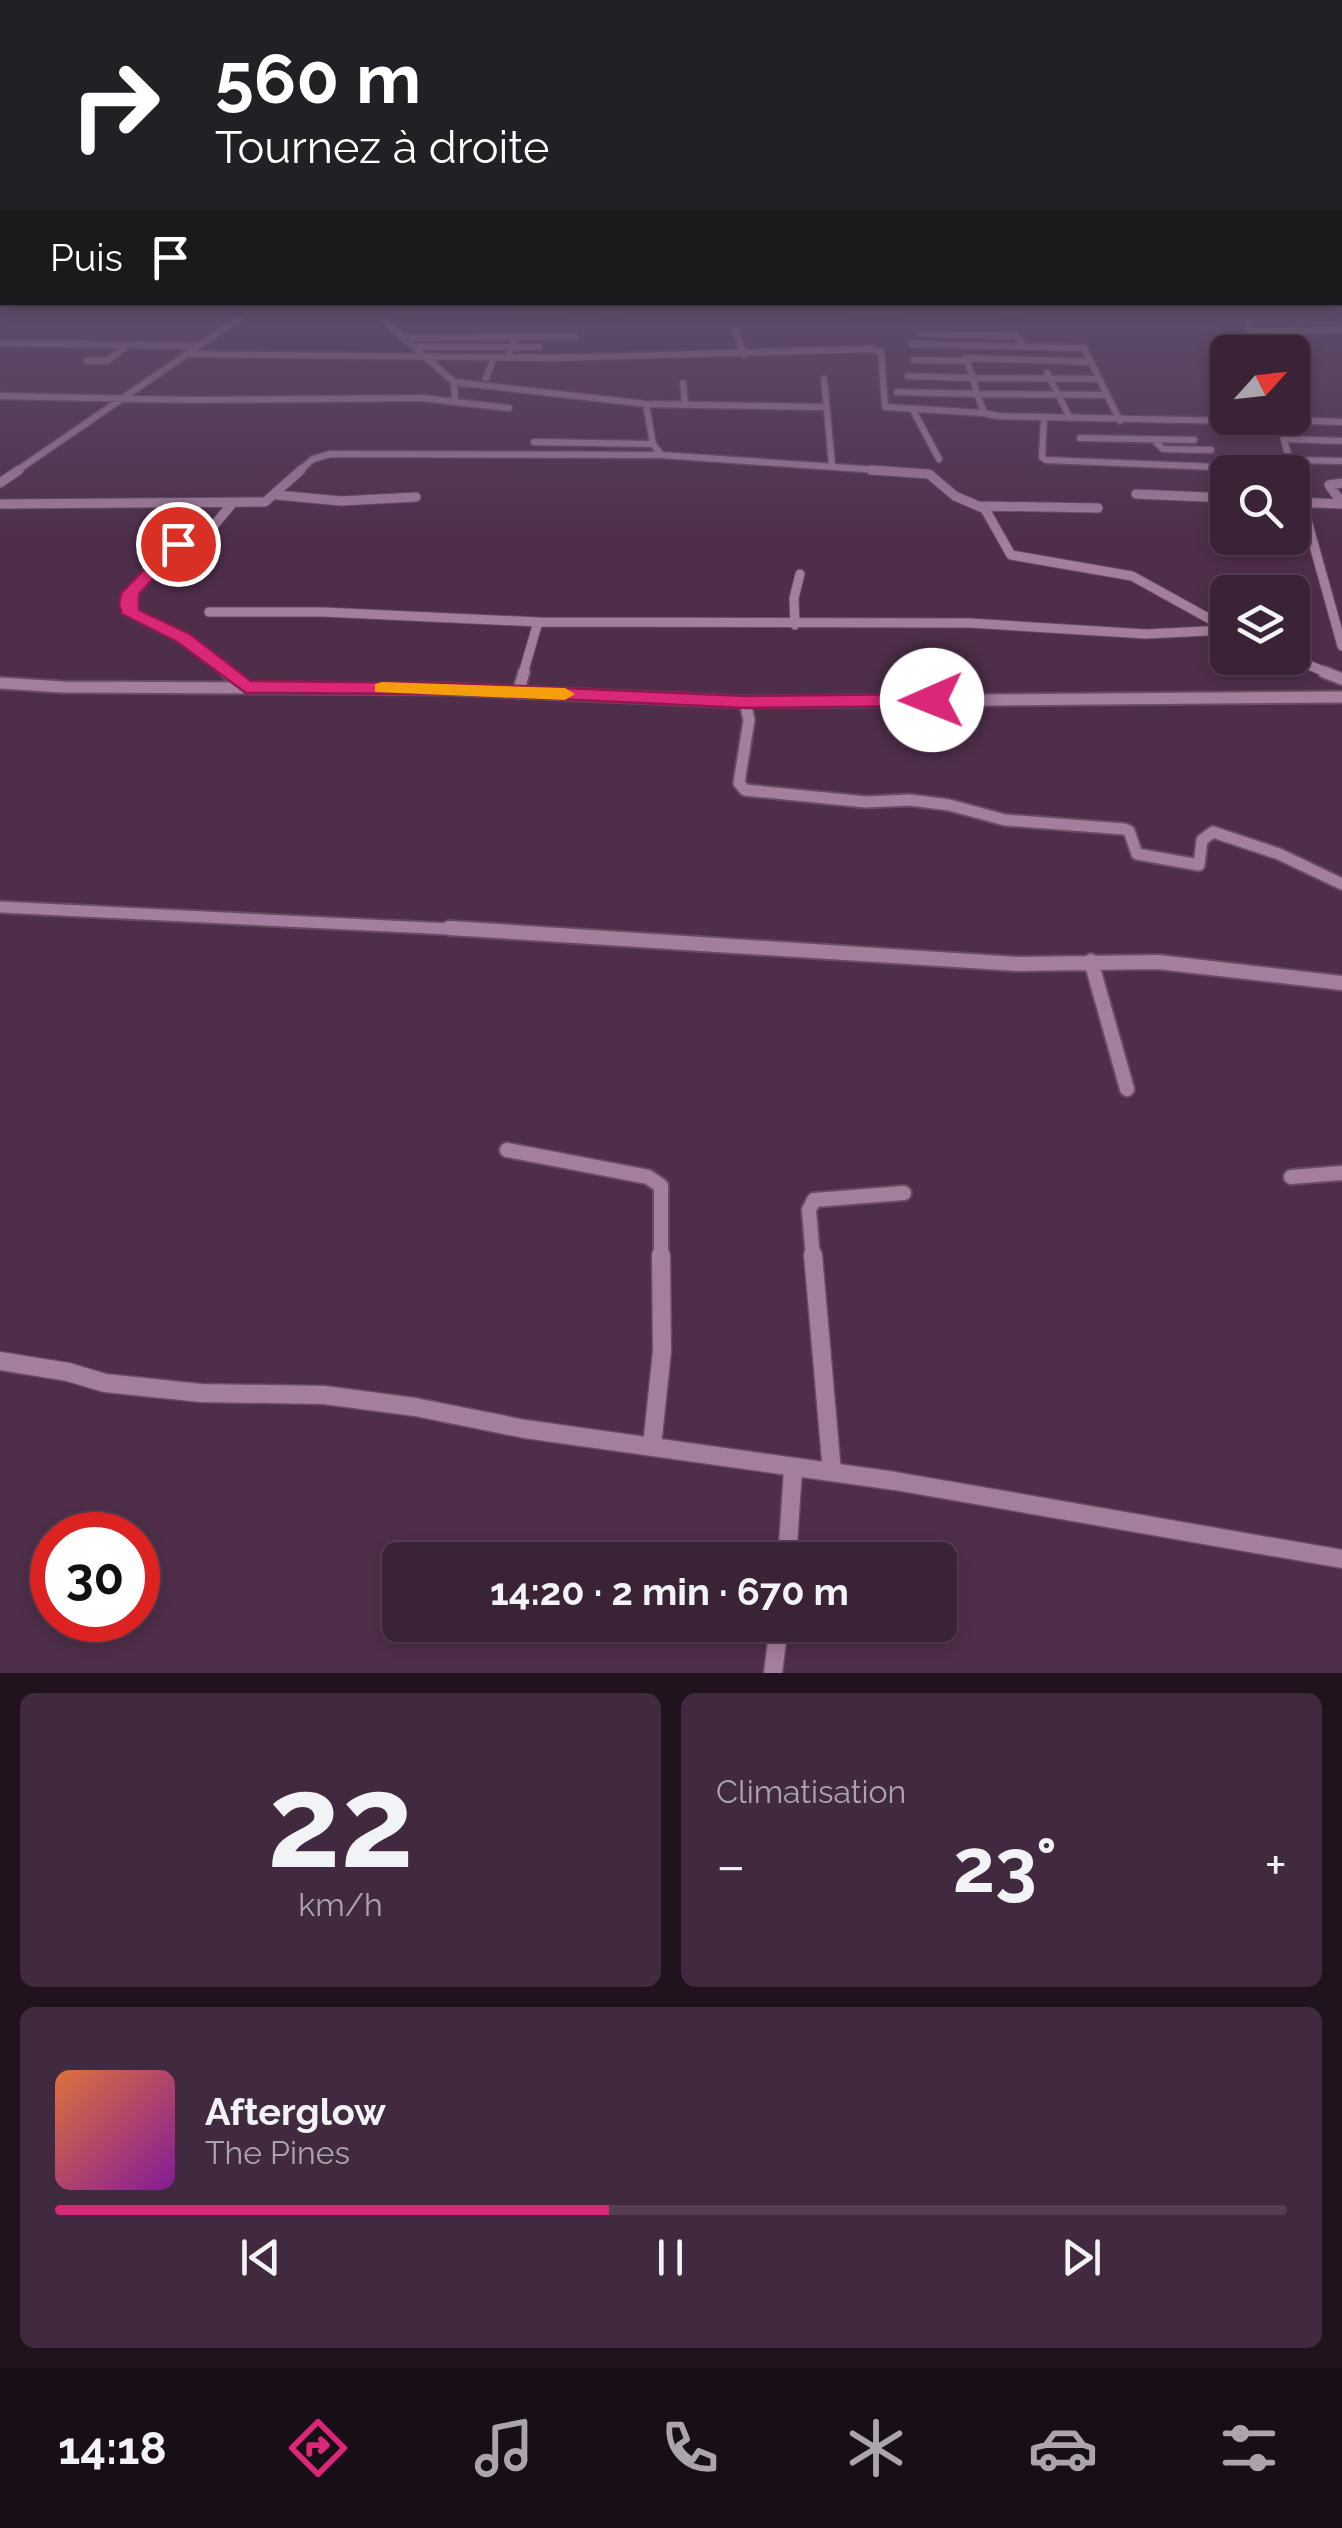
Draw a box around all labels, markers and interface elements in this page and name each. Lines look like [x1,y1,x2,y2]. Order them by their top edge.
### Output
text: 560 m [215,37,421,119]
icon: right [50,40,180,170]
text: Tournez à droite [215,121,549,174]
icon: arrive [143,230,198,285]
text: Puis [50,235,123,280]
north arrow [1210,335,1310,435]
map controls [1210,335,1310,675]
button: search [1210,455,1310,555]
pin [136,502,221,587]
icon: arrive [151,517,206,572]
button: layers [1210,575,1310,675]
position arrow [880,648,984,752]
speed limit sign: 30 [30,1512,160,1642]
text: 14:20 · 2 min · 670 m [490,1569,849,1614]
text: 22 [267,1745,414,1897]
text: Climatisation [716,1773,906,1810]
text: 23° [953,1821,1057,1910]
text: − [716,1833,746,1898]
text: + [1264,1833,1287,1898]
text: km/h [298,1886,383,1923]
text: Afterglow [205,2089,386,2134]
text: The Pines [205,2134,350,2171]
icon: previous [233,2230,288,2285]
icon: pause [643,2230,698,2285]
icon: next [1054,2230,1109,2285]
icon: directions [283,2413,353,2483]
icon: music [469,2413,539,2483]
icon: phone [655,2413,725,2483]
icon: climate [841,2413,911,2483]
icon: car [1028,2413,1098,2483]
icon: filters [1214,2413,1284,2483]
text: 14:18 [58,2422,167,2475]

